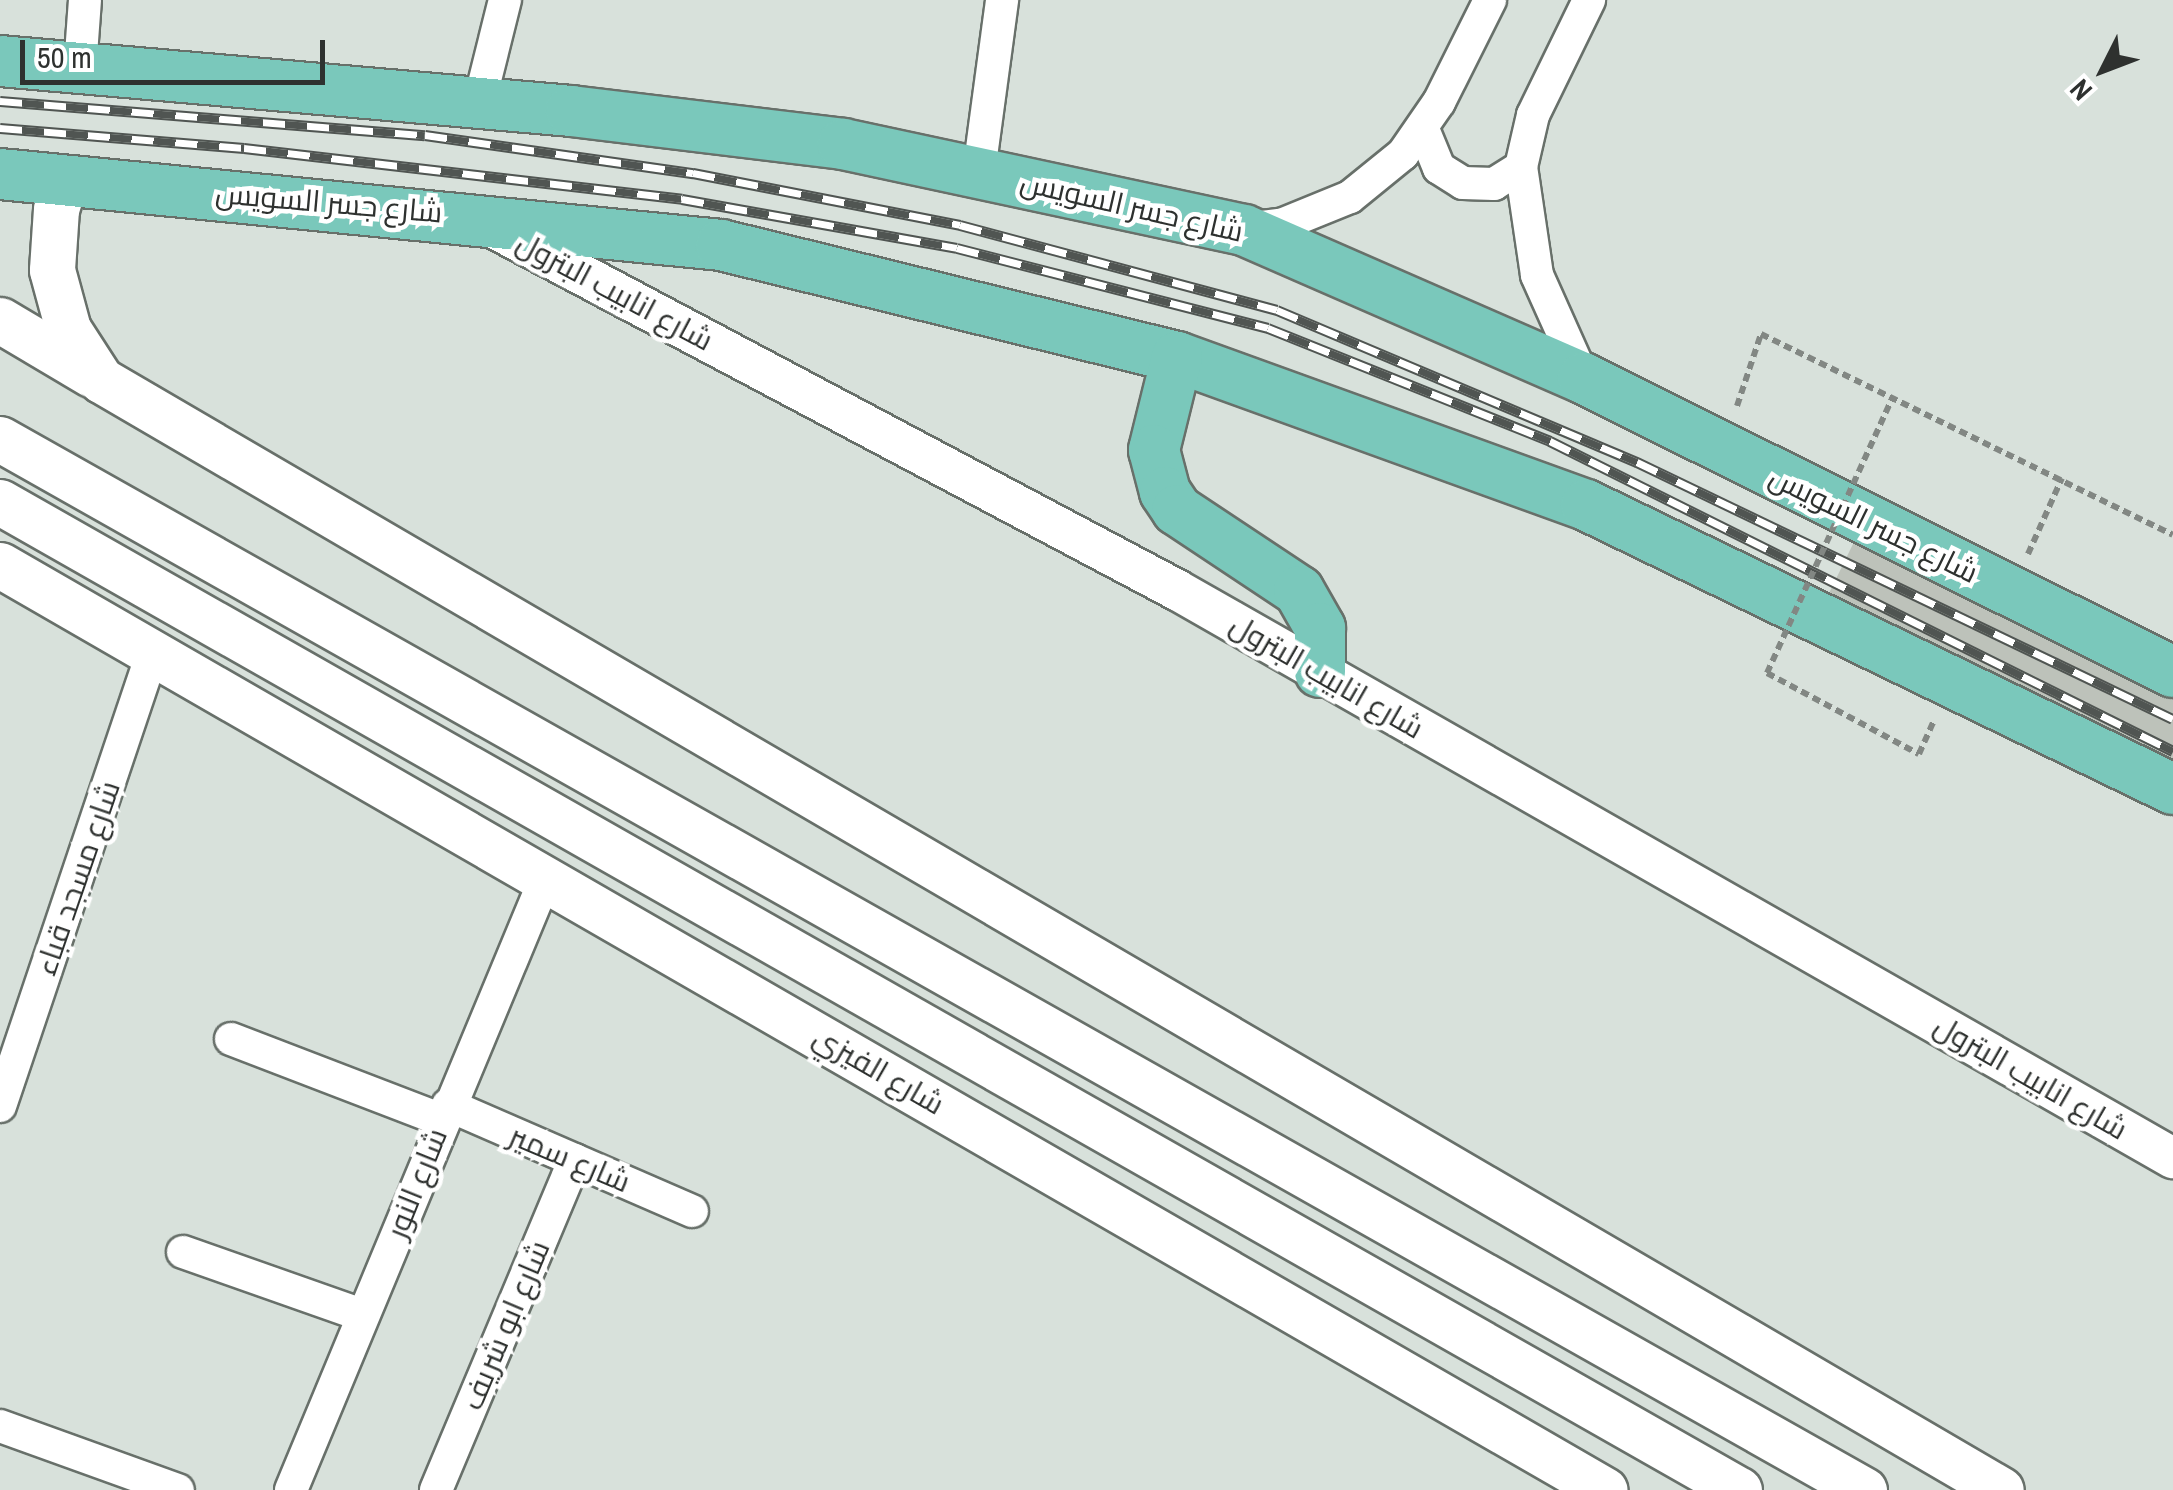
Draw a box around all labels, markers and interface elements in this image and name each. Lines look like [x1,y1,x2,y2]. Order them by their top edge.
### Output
scale bar [25,20,330,82]
north arrow [2053,20,2153,120]
text: 50 m [37,37,92,77]
text: N [2061,71,2100,109]
street label: شارع جسر السويس [1017,163,1247,249]
street label: شارع جسر السويس [214,174,444,230]
street label: شارع انابيب البترول [511,224,719,358]
street label: شارع جسر السويس [1764,458,1984,590]
street label: شارع انابيب البترول [1224,606,1430,746]
street label: شارع مسجد قباء [27,776,127,980]
street label: شارع انابيب البترول [1928,1007,2134,1147]
street label: شارع الفيزي [807,1018,951,1122]
street label: شارع سمير [504,1116,636,1200]
street label: شارع النور [378,1123,454,1243]
street label: شارع ابو شريف [453,1235,557,1415]

